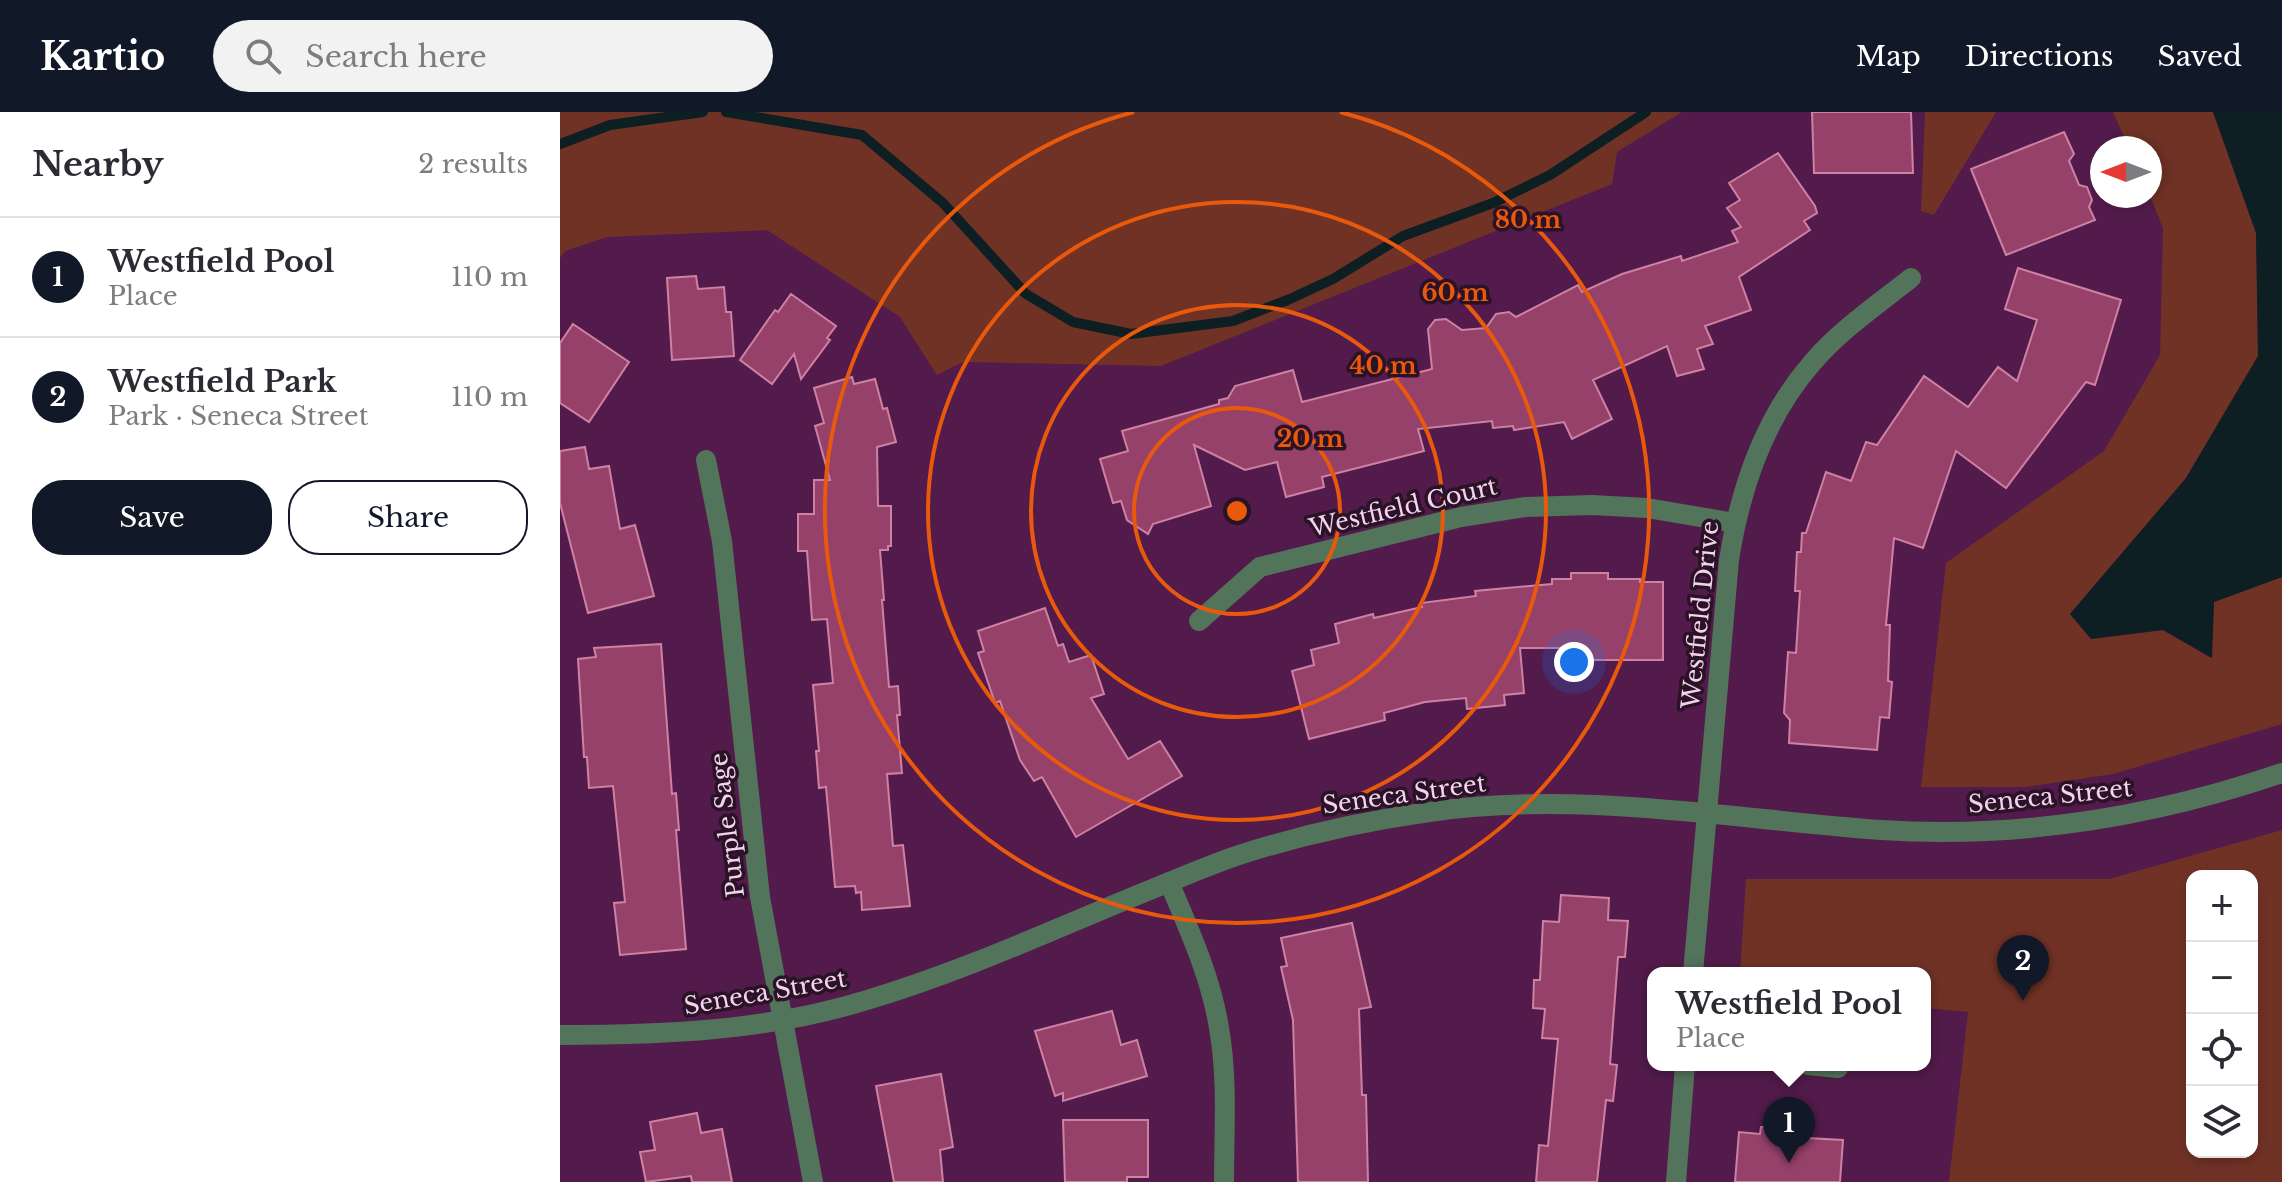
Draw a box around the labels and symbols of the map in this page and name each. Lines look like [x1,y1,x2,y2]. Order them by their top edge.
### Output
north arrow [2090,136,2162,208]
text: 80 m [1495,205,1562,234]
text: 60 m [1421,278,1489,307]
text: 40 m [1350,351,1417,380]
text: 20 m [1277,424,1344,453]
street label: Westfield Court [1305,471,1500,543]
centre of rings [1223,497,1251,525]
street label: Westfield Drive [1676,520,1724,711]
your location [1554,642,1594,682]
street label: Purple Sage [704,751,750,899]
street label: Seneca Street [1321,768,1487,820]
street label: Seneca Street [1967,773,2133,819]
pin: 2 [1997,935,2049,1001]
street label: Seneca Street [681,963,849,1021]
pin: 1 [1763,1097,1815,1163]

